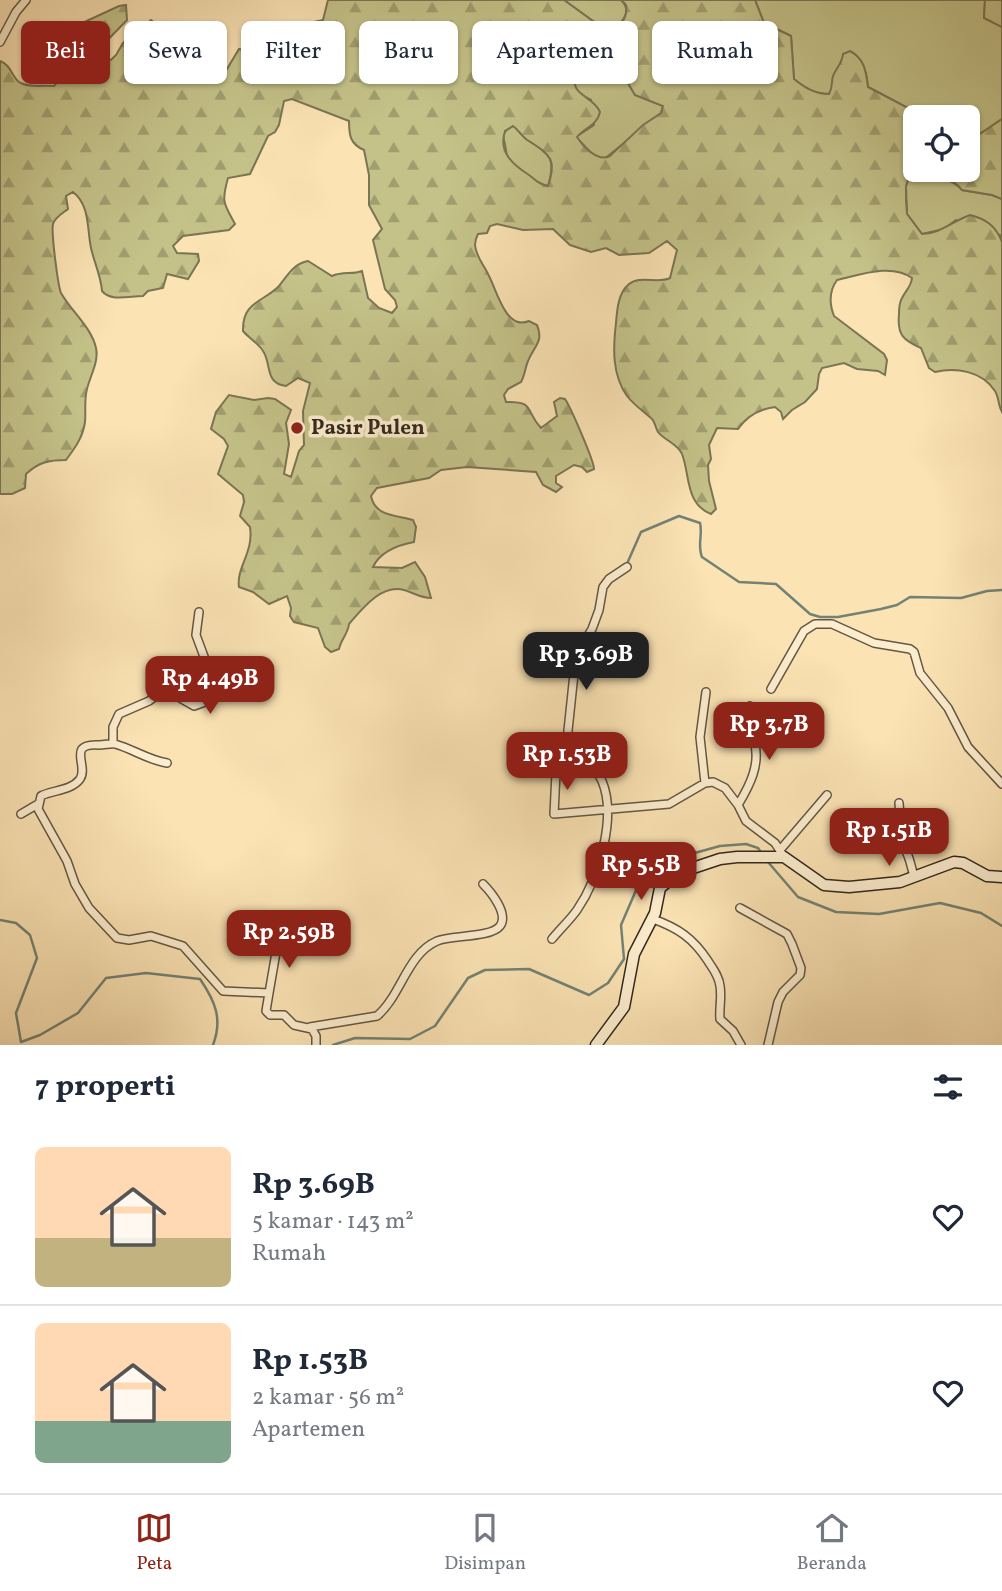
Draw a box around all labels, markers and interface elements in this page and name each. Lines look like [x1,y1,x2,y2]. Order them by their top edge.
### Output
chip: Beli [21,21,110,84]
chip: Sewa [124,21,227,84]
chip: Filter [241,21,345,84]
chip: Baru [359,21,458,84]
chip: Apartemen [472,21,638,84]
chip: Rumah [652,21,778,84]
map controls [903,105,980,182]
button: locate [903,105,980,182]
place label: Pasir Pulen [311,414,425,443]
marker: Pasir Pulen [289,420,305,436]
pin: Rp 3.69B [514,632,658,692]
text: Rp 3.69B [539,639,633,671]
pin: Rp 4.49B [138,656,282,716]
text: Rp 4.49B [161,663,259,695]
pin: Rp 3.7B [704,702,834,762]
text: Rp 3.7B [729,709,809,741]
pin: Rp 1.53B [495,732,639,792]
text: Rp 1.53B [522,739,612,771]
pin: Rp 1.51B [817,808,961,868]
text: Rp 1.51B [846,815,932,847]
pin: Rp 5.5B [576,842,706,902]
text: Rp 5.5B [601,849,681,881]
pin: Rp 2.59B [217,911,361,970]
text: Rp 2.59B [243,917,335,949]
text: 7 properti [35,1066,176,1108]
icon: filters [929,1068,967,1106]
text: Rp 3.69B [252,1164,375,1206]
icon: home [91,1175,175,1259]
icon: heart [929,1198,967,1236]
text: 5 kamar · 143 m² [252,1206,414,1238]
text: Rumah [252,1238,326,1270]
text: Rp 1.53B [252,1340,368,1382]
icon: home [91,1351,175,1435]
icon: heart [929,1374,967,1412]
text: 2 kamar · 56 m² [252,1382,404,1414]
text: Apartemen [252,1414,365,1446]
tab: Peta [135,1509,173,1577]
tab: Disimpan [444,1509,526,1577]
tab: Beranda [797,1509,867,1577]

